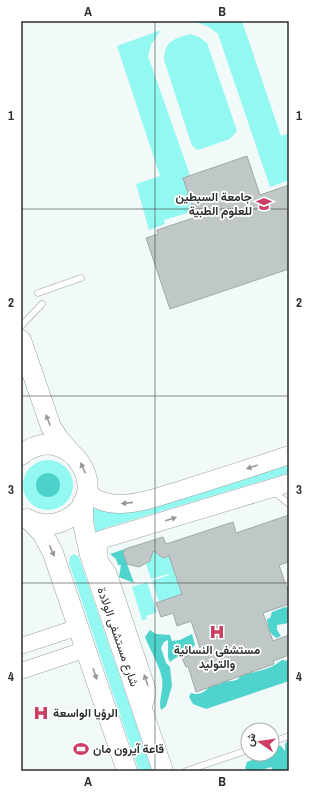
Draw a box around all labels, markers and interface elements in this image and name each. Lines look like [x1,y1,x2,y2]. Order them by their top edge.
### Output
text: A [84,3,92,20]
text: B [218,3,226,20]
text: 1 [8,107,14,124]
text: 1 [296,107,302,124]
place label: جامعة السبطين للعلوم الطبية [175,189,252,219]
school or university icon: جامعة السبطين للعلوم الطبية [255,195,273,213]
text: 2 [8,294,14,311]
text: 2 [296,294,302,311]
one-way arrow [45,413,51,425]
one-way arrow [80,462,86,474]
one-way arrow [246,465,258,471]
text: 3 [8,481,14,498]
text: 3 [296,481,302,498]
one-way arrow [121,500,133,507]
one-way arrow [165,516,177,522]
one-way arrow [49,546,55,557]
street label: شارع مستشفى الولادة [93,585,143,689]
hospital icon: مستشفى النسائية والتوليد [208,623,226,641]
place label: مستشفى النسائية والتوليد [174,642,261,672]
text: 4 [8,668,14,685]
one-way arrow [92,668,98,680]
text: 4 [296,668,302,685]
one-way arrow [143,673,149,685]
hospital icon: الرؤيا الواسعة [32,704,50,722]
place label: الرؤيا الواسعة [53,705,118,721]
north arrow [240,722,280,762]
text: ش [242,732,259,748]
sports icon: قاعة آيرون مان [72,740,90,758]
place label: قاعة آيرون مان [93,741,165,757]
text: A [84,773,92,790]
text: B [218,773,226,790]

